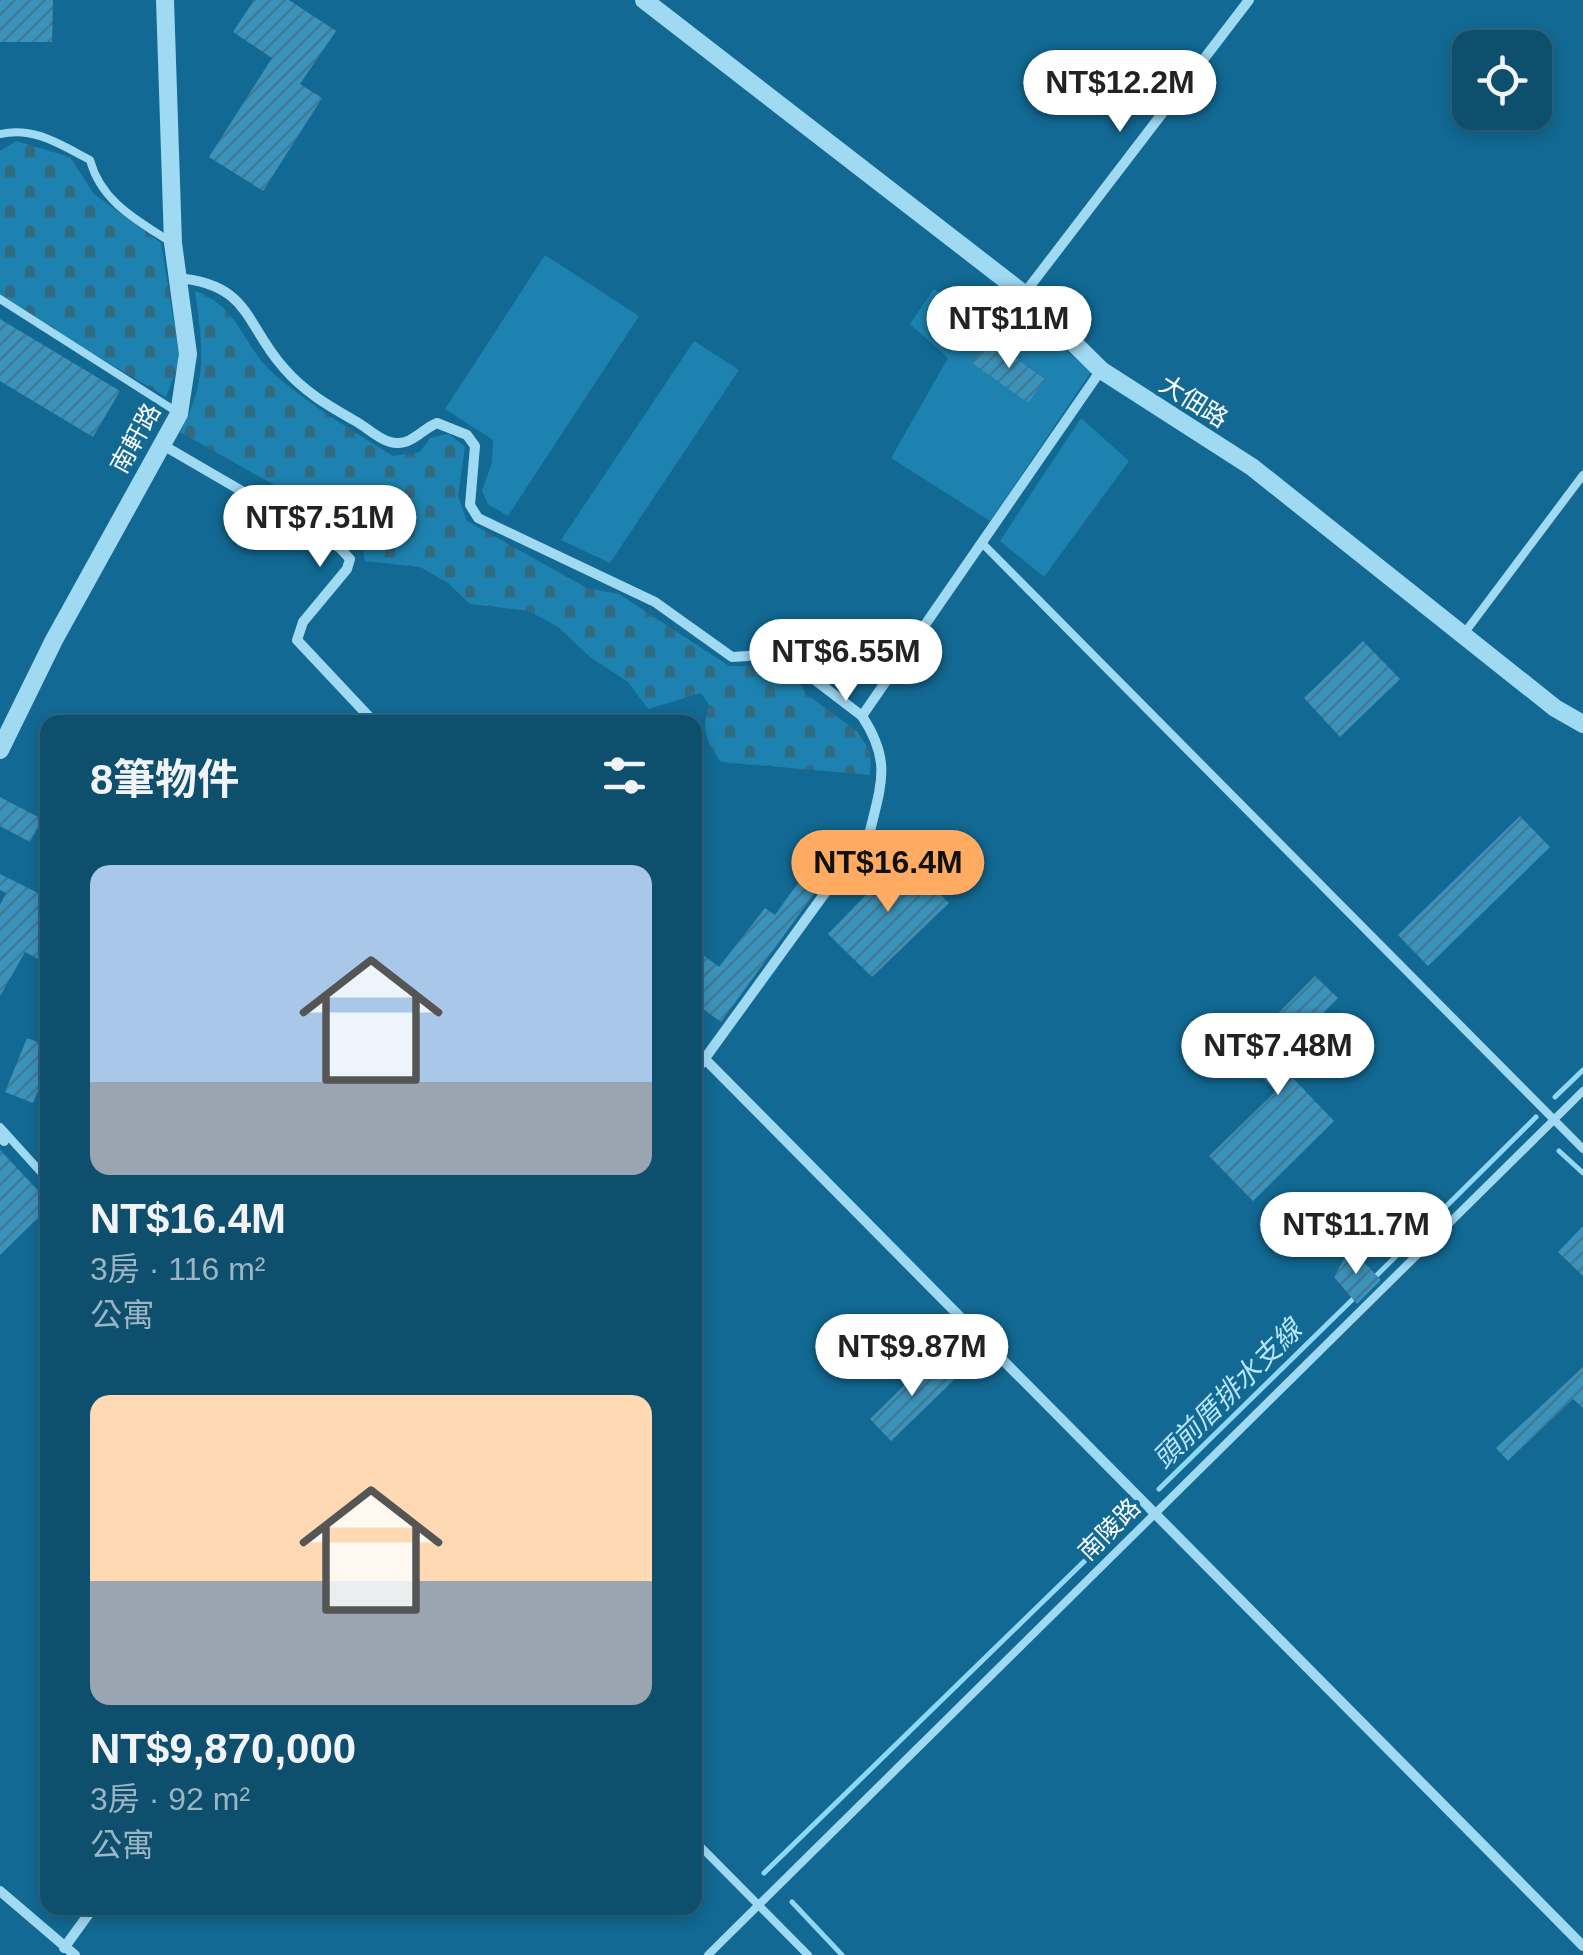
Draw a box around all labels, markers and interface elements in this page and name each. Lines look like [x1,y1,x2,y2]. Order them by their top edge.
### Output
map controls [1452,30,1552,130]
button: locate [1452,30,1552,130]
pin: NT$12.2M [1017,50,1223,135]
text: NT$12.2M [1045,64,1195,100]
pin: NT$11M [928,286,1090,371]
text: NT$11M [949,300,1069,336]
street label: 大佃路 [1155,369,1233,433]
street label: 南軒路 [105,398,165,478]
pin: NT$7.51M [217,485,423,570]
text: NT$7.51M [245,499,395,535]
pin: NT$6.55M [743,619,949,704]
text: NT$6.55M [771,633,921,669]
icon: filters [597,748,652,803]
text: 8筆物件 [90,756,239,803]
pin: NT$16.4M [785,830,991,915]
text: NT$16.4M [813,844,963,880]
icon: home [281,930,461,1110]
pin: NT$7.48M [1175,1013,1381,1098]
text: NT$7.48M [1203,1027,1353,1063]
pin: NT$11.7M [1253,1192,1459,1277]
text: NT$16.4M [90,1195,286,1242]
text: NT$11.7M [1282,1206,1430,1242]
text: 3房 · 116 m² [90,1251,265,1287]
text: 公寓 [90,1297,154,1333]
water label: 頭前厝排水支線 [1147,1312,1310,1475]
pin: NT$9.87M [809,1314,1015,1399]
text: NT$9.87M [837,1328,987,1364]
icon: home [281,1460,461,1640]
street label: 南陵路 [1073,1493,1145,1565]
text: NT$9,870,000 [90,1725,356,1772]
text: 3房 · 92 m² [90,1781,250,1817]
text: 公寓 [90,1827,154,1863]

